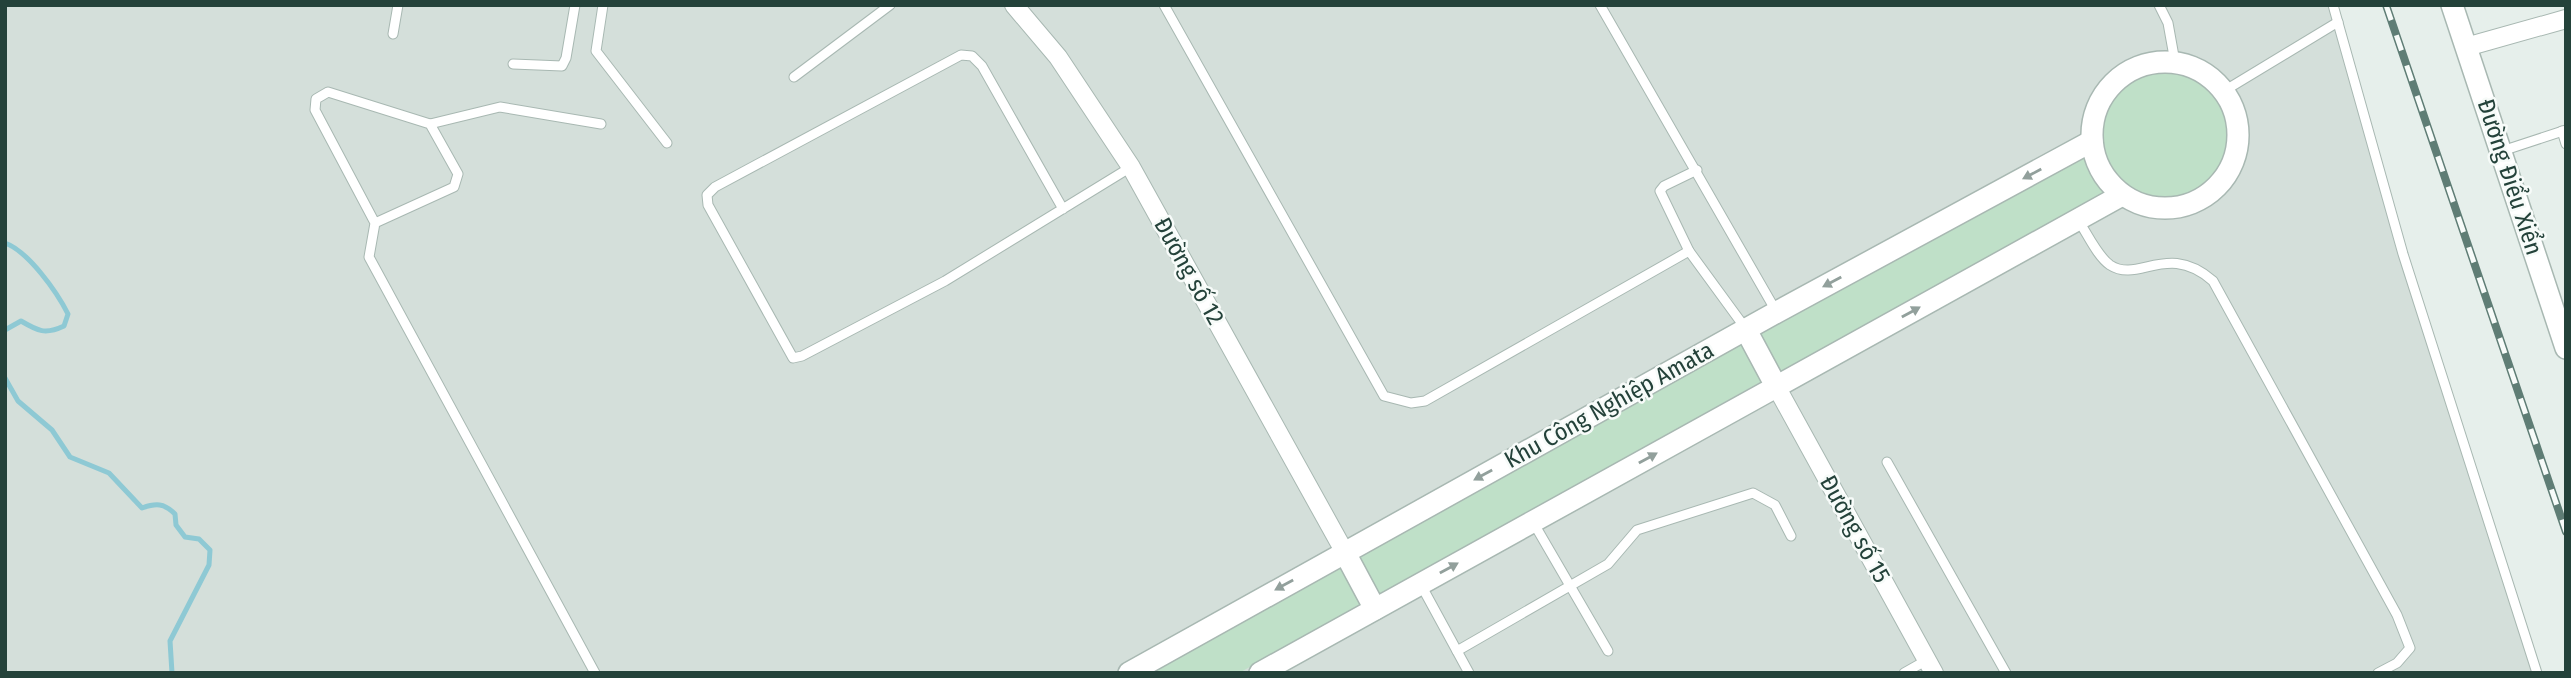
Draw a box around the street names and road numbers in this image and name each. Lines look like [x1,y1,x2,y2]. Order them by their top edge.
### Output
street label: Đường Điểu Xiển [2472,95,2550,258]
street label: Đường số 12 [1148,213,1230,329]
street label: Khu Công Nghiệp Amata [1500,336,1718,474]
street label: Đường số 15 [1814,470,1896,588]

